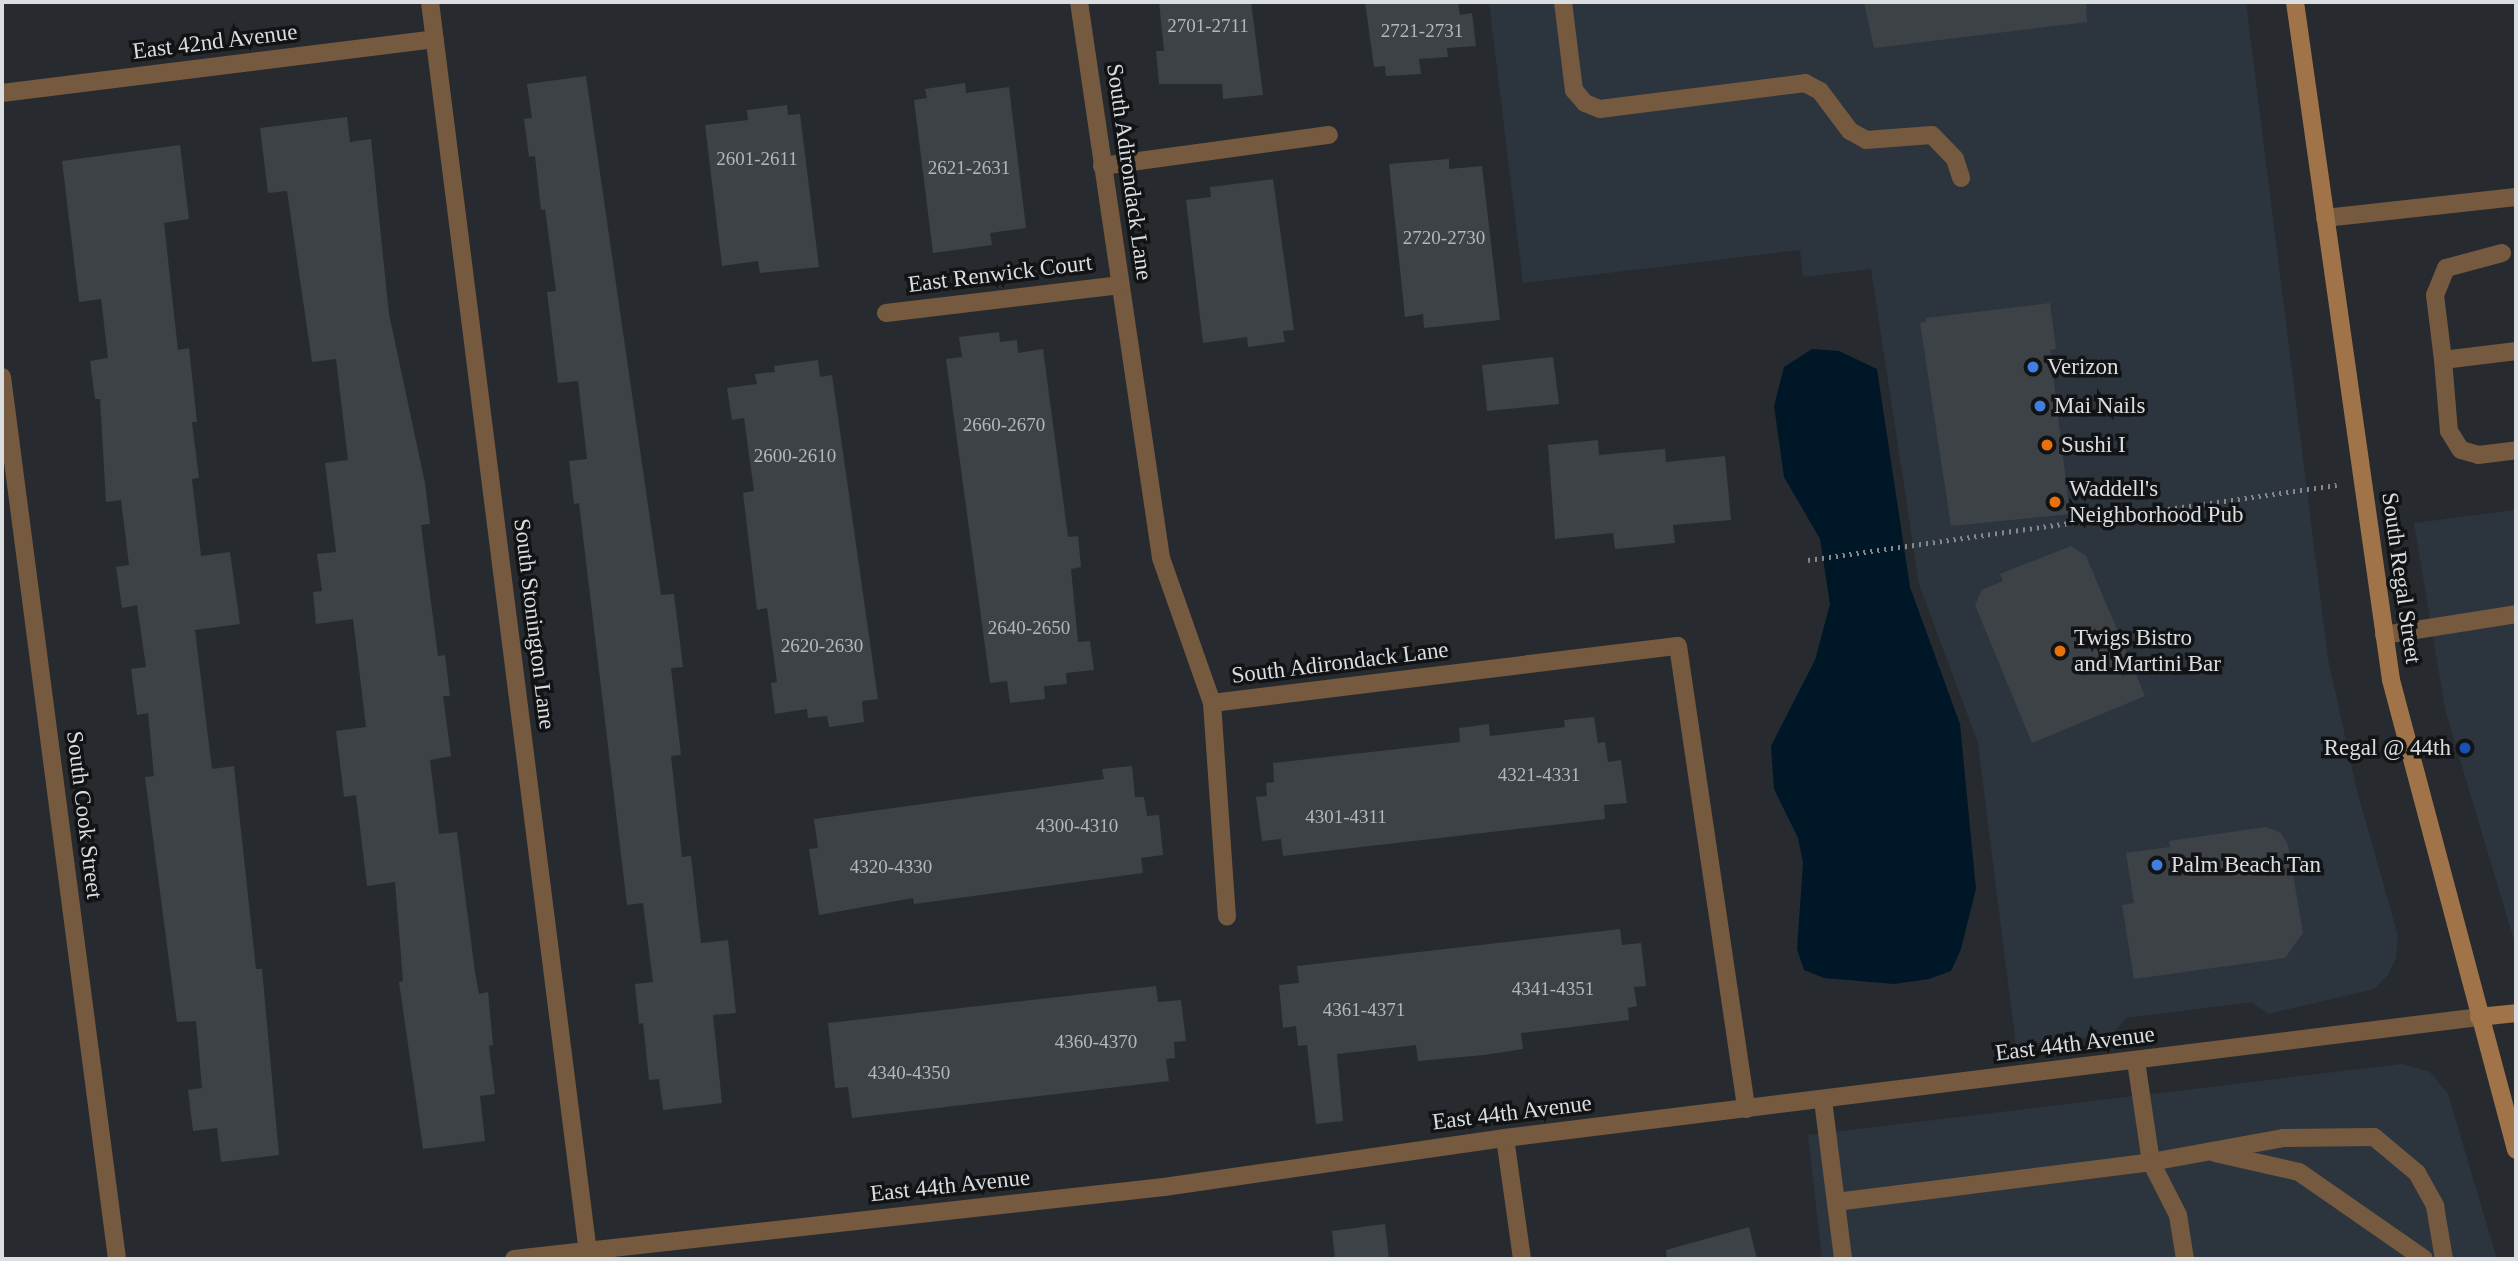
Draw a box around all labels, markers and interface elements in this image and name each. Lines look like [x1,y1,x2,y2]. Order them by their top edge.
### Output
house number: 2701-2711 [1167,15,1249,37]
street label: East 42nd Avenue [130,18,300,66]
house number: 2721-2731 [1381,20,1463,42]
street label: South Adirondack Lane [1100,61,1158,283]
house number: 2601-2611 [716,148,798,170]
house number: 2621-2631 [928,157,1010,179]
house number: 2720-2730 [1403,227,1485,249]
street label: East Renwick Court [906,249,1094,299]
place label: Verizon [2047,353,2119,381]
marker: Verizon [2025,359,2041,375]
place label: Mai Nails [2054,392,2145,420]
marker: Mai Nails [2032,398,2048,414]
house number: 2660-2670 [963,414,1045,436]
place label: Sushi I [2061,431,2126,459]
marker: Sushi I [2039,437,2055,453]
house number: 2600-2610 [754,445,836,467]
place label: Waddell's Neighborhood Pub [2069,475,2243,529]
street label: South Regal Street [2375,491,2427,665]
marker: Waddell's Neighborhood Pub [2047,494,2063,510]
street label: South Stonington Lane [507,517,561,731]
house number: 2640-2650 [988,617,1070,639]
place label: Twigs Bistro and Martini Bar [2074,624,2221,678]
house number: 2620-2630 [781,635,863,657]
street label: South Adirondack Lane [1229,636,1451,690]
marker: Twigs Bistro and Martini Bar [2052,643,2068,659]
street label: South Cook Street [60,730,108,900]
place label: Regal @ 44th [2324,734,2451,762]
marker: Regal @ 44th [2457,740,2473,756]
house number: 4321-4331 [1498,764,1580,786]
house number: 4301-4311 [1305,806,1387,828]
house number: 4300-4310 [1036,815,1118,837]
place label: Palm Beach Tan [2171,851,2321,879]
house number: 4320-4330 [850,856,932,878]
marker: Palm Beach Tan [2149,857,2165,873]
house number: 4341-4351 [1512,978,1594,1000]
house number: 4361-4371 [1323,999,1405,1021]
street label: East 44th Avenue [1993,1020,2157,1068]
house number: 4360-4370 [1055,1031,1137,1053]
house number: 4340-4350 [868,1062,950,1084]
street label: East 44th Avenue [1430,1089,1594,1137]
street label: East 44th Avenue [868,1164,1032,1208]

